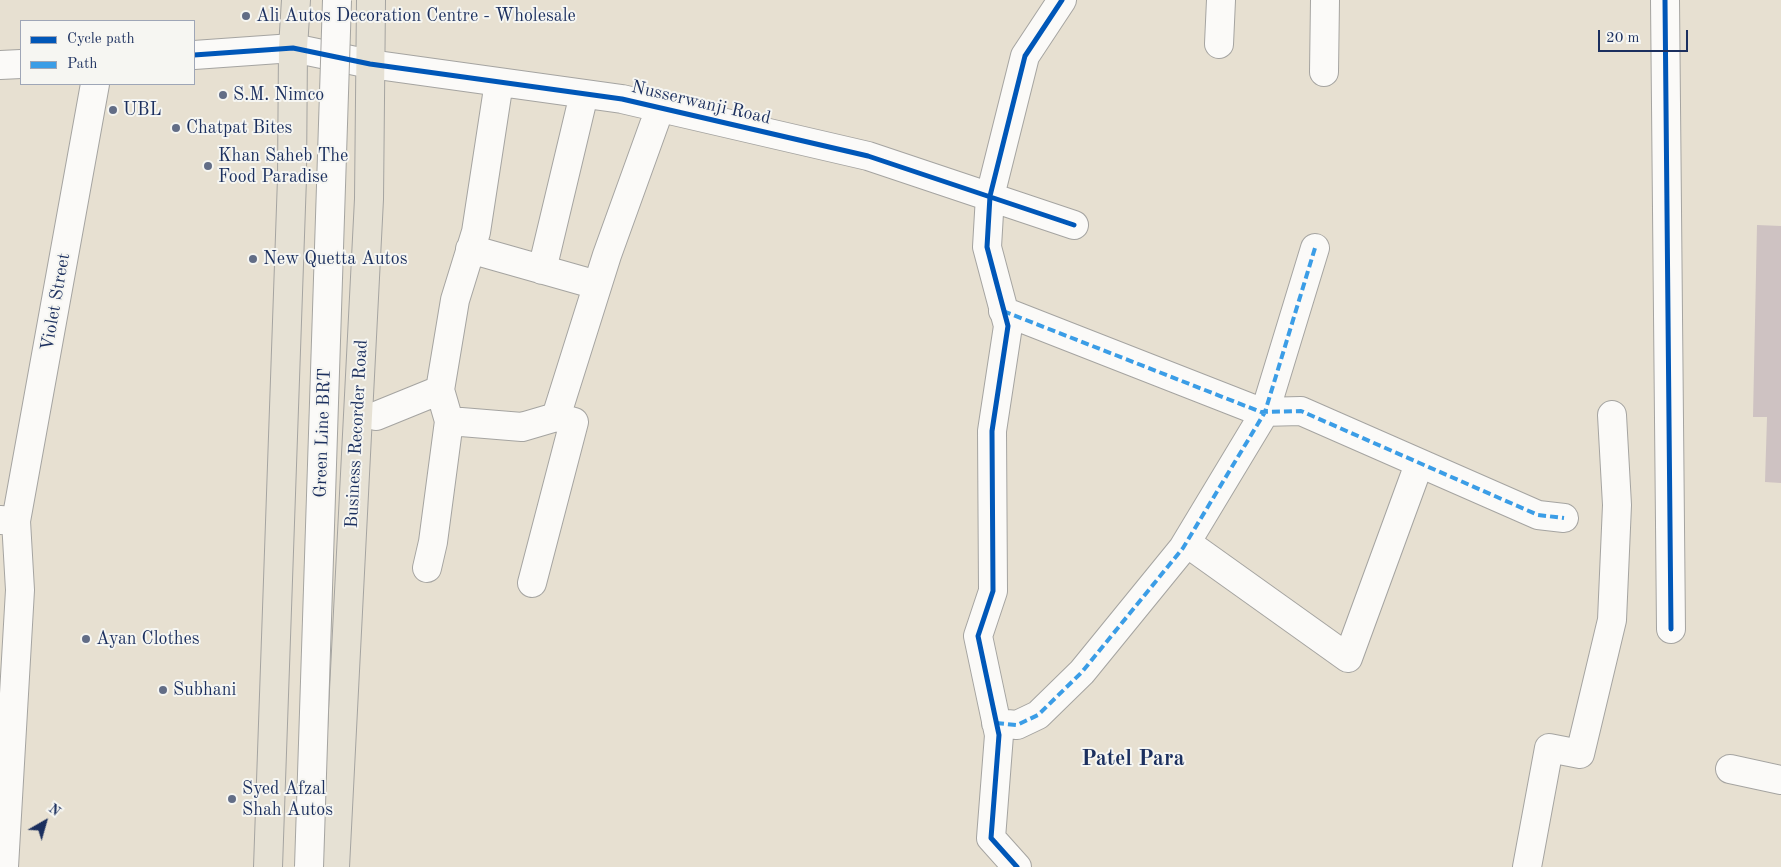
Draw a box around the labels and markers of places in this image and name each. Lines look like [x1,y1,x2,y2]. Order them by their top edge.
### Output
place label: Ali Autos Decoration Centre - Wholesale [256,5,576,27]
marker: Ali Autos Decoration Centre - Wholesale [240,10,252,22]
place label: S.M. Nimco [233,84,324,106]
marker: S.M. Nimco [217,89,229,101]
place label: UBL [123,99,162,121]
marker: UBL [107,104,119,116]
place label: Chatpat Bites [186,117,292,139]
marker: Chatpat Bites [170,122,182,134]
place label: Khan Saheb The Food Paradise [218,145,348,188]
marker: Khan Saheb The Food Paradise [202,160,214,172]
place label: New Quetta Autos [263,248,408,270]
marker: New Quetta Autos [247,253,259,265]
place label: Ayan Clothes [96,628,200,650]
marker: Ayan Clothes [80,633,92,645]
place label: Subhani [173,679,236,701]
marker: Subhani [157,684,169,696]
place label: Syed Afzal Shah Autos [242,778,333,821]
marker: Syed Afzal Shah Autos [226,793,238,805]

